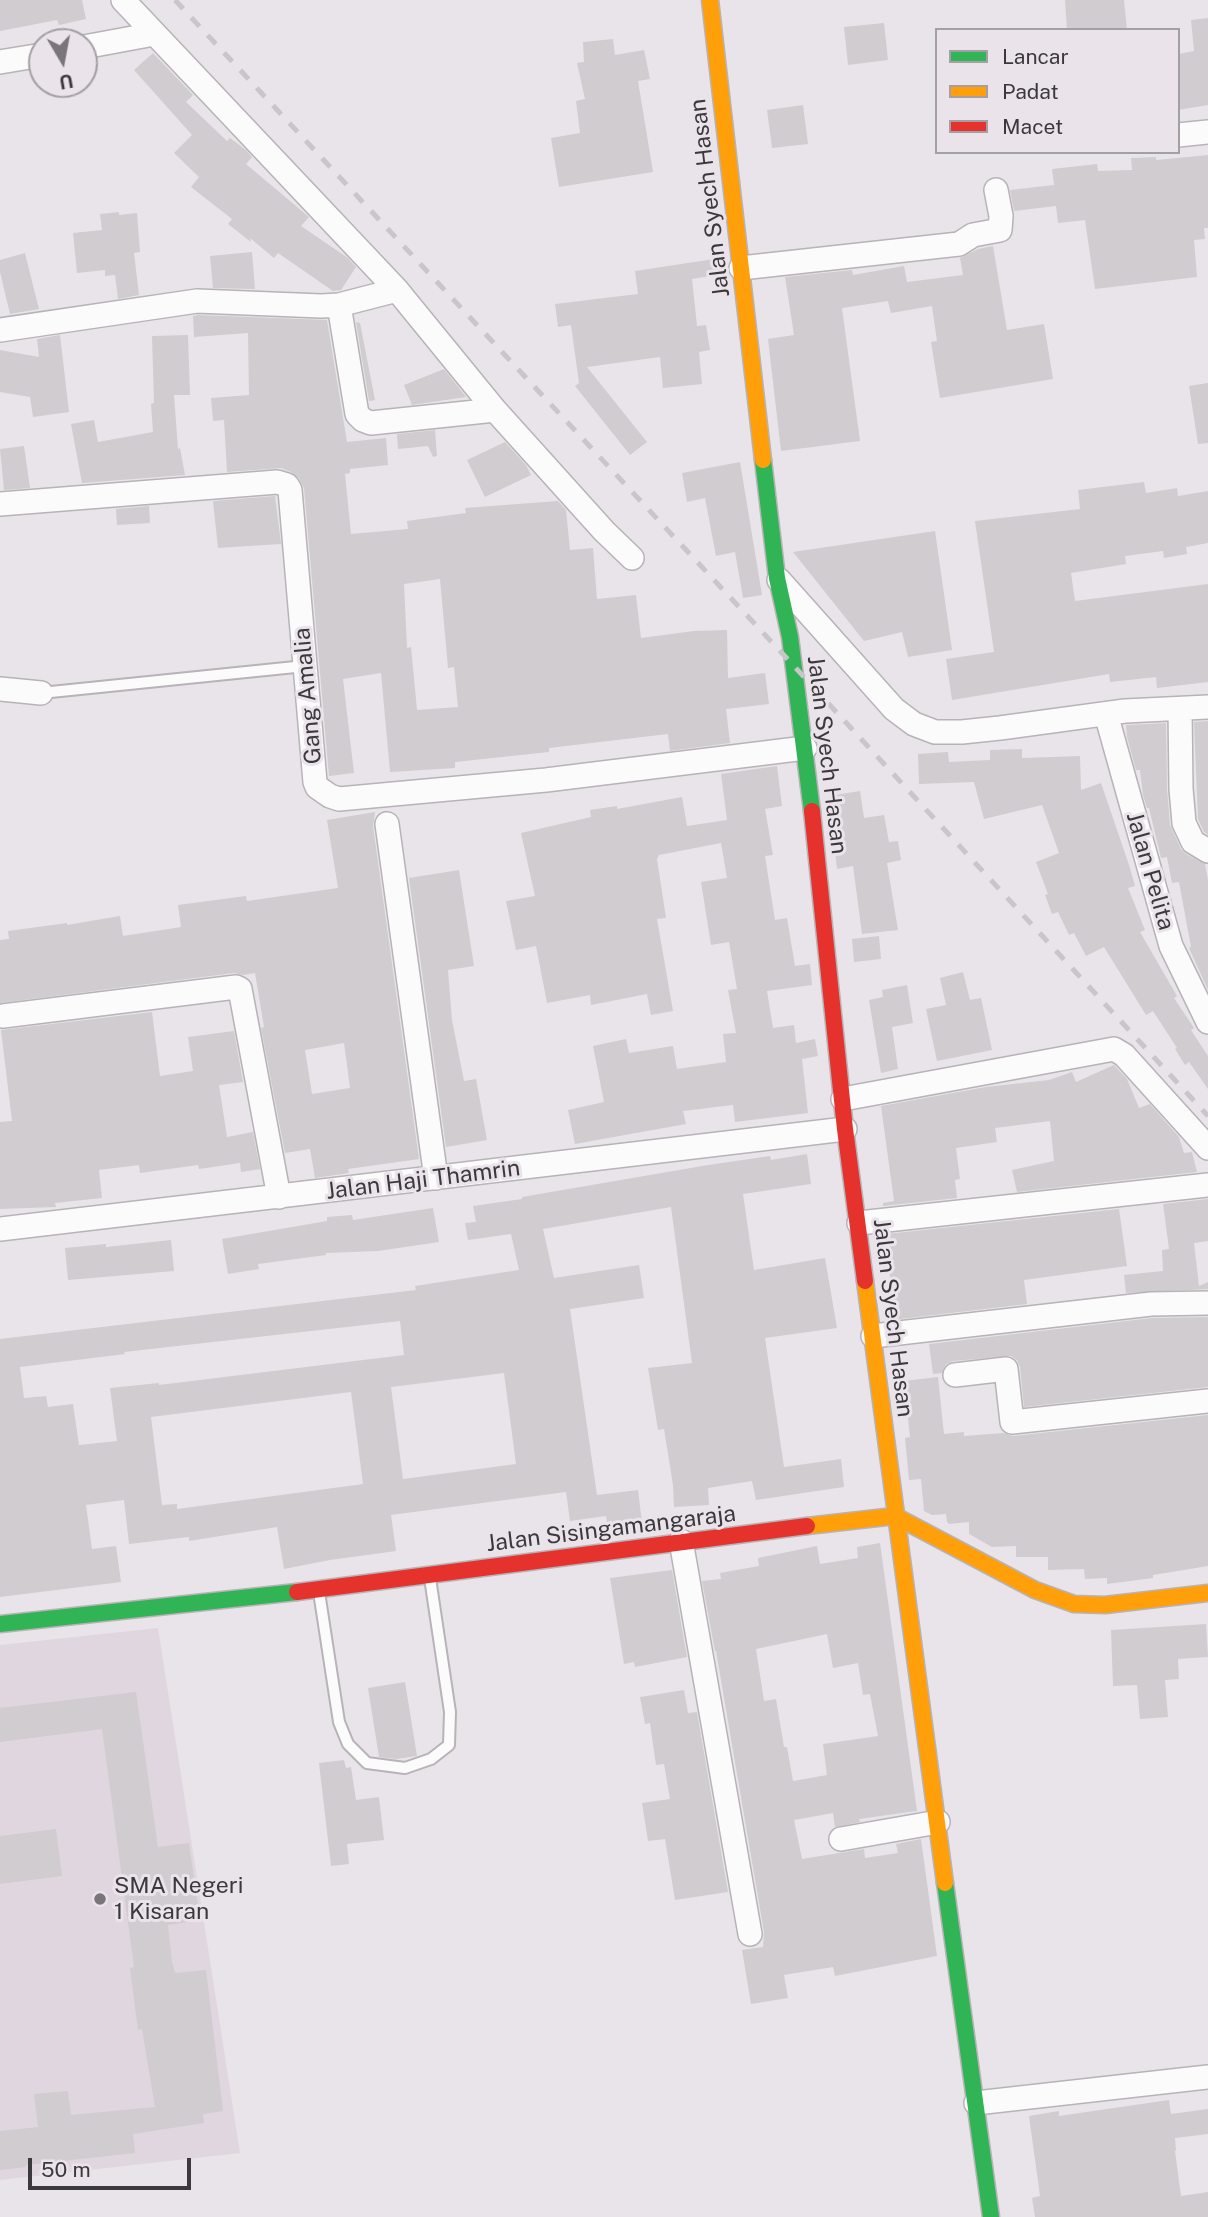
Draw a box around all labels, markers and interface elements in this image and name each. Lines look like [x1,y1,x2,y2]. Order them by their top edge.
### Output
north arrow [28,28,98,98]
legend [935,28,1180,154]
text: Lancar [1002,44,1069,69]
text: U [58,70,75,94]
text: Padat [1002,79,1059,104]
street label: Jalan Syech Hasan [684,97,736,299]
text: Macet [1002,114,1063,139]
street label: Gang Amalia [288,627,328,765]
street label: Jalan Syech Hasan [801,654,853,856]
street label: Jalan Pelita [1120,809,1180,933]
street label: Jalan Haji Thamrin [324,1154,522,1206]
street label: Jalan Syech Hasan [867,1217,919,1419]
street label: Jalan Sisingamangaraja [485,1500,737,1558]
place label: SMA Negeri 1 Kisaran [114,1872,243,1926]
marker: SMA Negeri 1 Kisaran [92,1891,108,1907]
scale bar [32,2144,194,2188]
text: 50 m [41,2157,91,2182]

